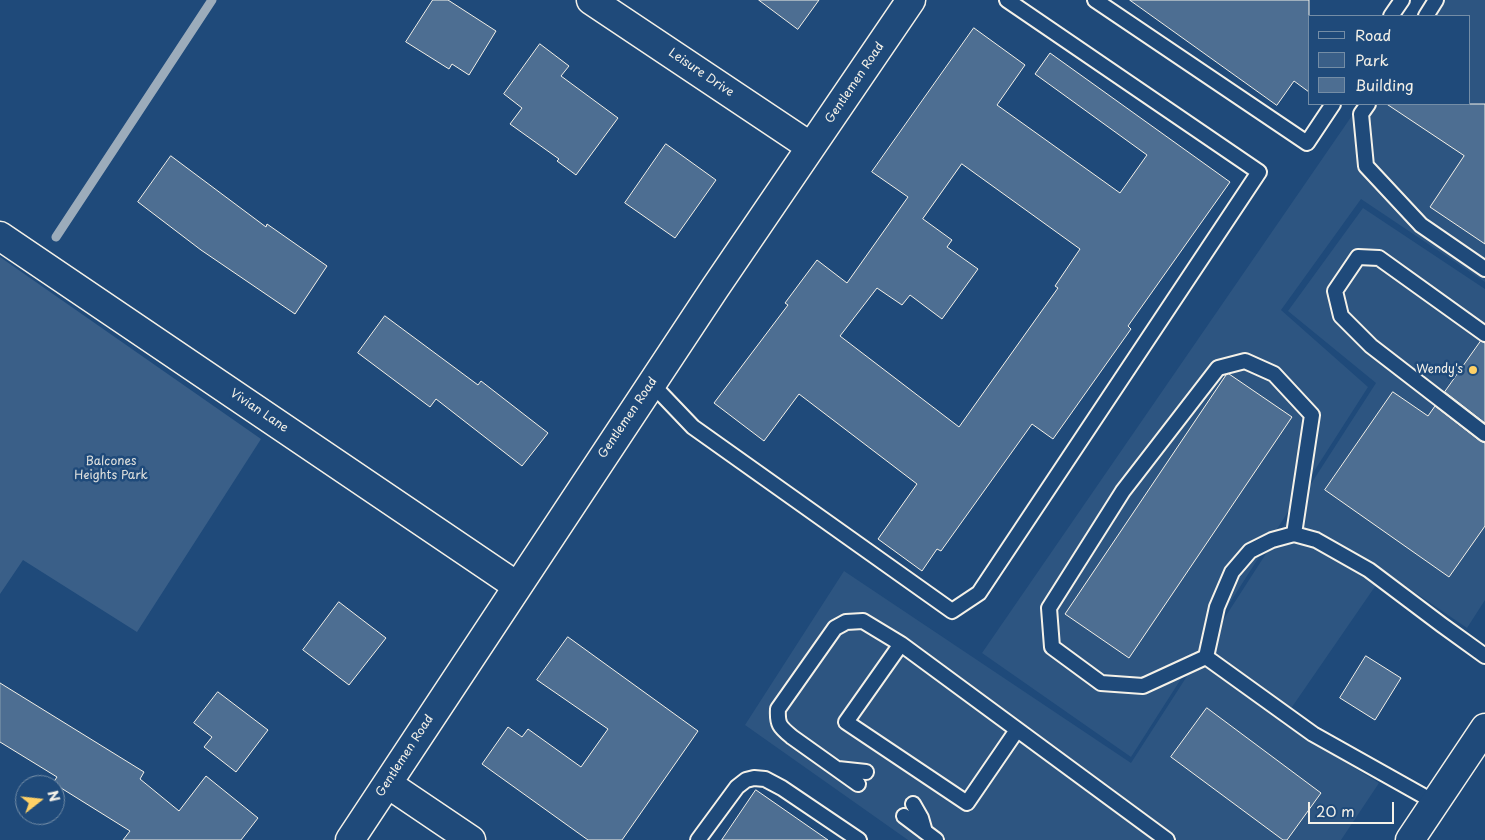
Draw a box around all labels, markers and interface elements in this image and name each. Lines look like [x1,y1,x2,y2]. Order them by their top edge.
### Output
legend [1308,15,1470,105]
text: Road [1355,23,1391,46]
street label: Gentlemen Road [823,40,887,126]
street label: Leisure Drive [666,46,736,100]
text: Park [1355,48,1389,71]
text: Building [1355,73,1414,96]
place label: Wendy's [1416,363,1463,377]
marker: Wendy's [1467,364,1479,376]
street label: Gentlemen Road [596,375,660,461]
street label: Vivian Lane [227,386,291,436]
park label: Balcones Heights Park [74,455,148,483]
street label: Gentlemen Road [373,712,437,800]
north arrow [15,775,65,825]
text: N [42,788,66,804]
scale bar [1310,792,1396,824]
text: 20 m [1316,799,1355,822]

